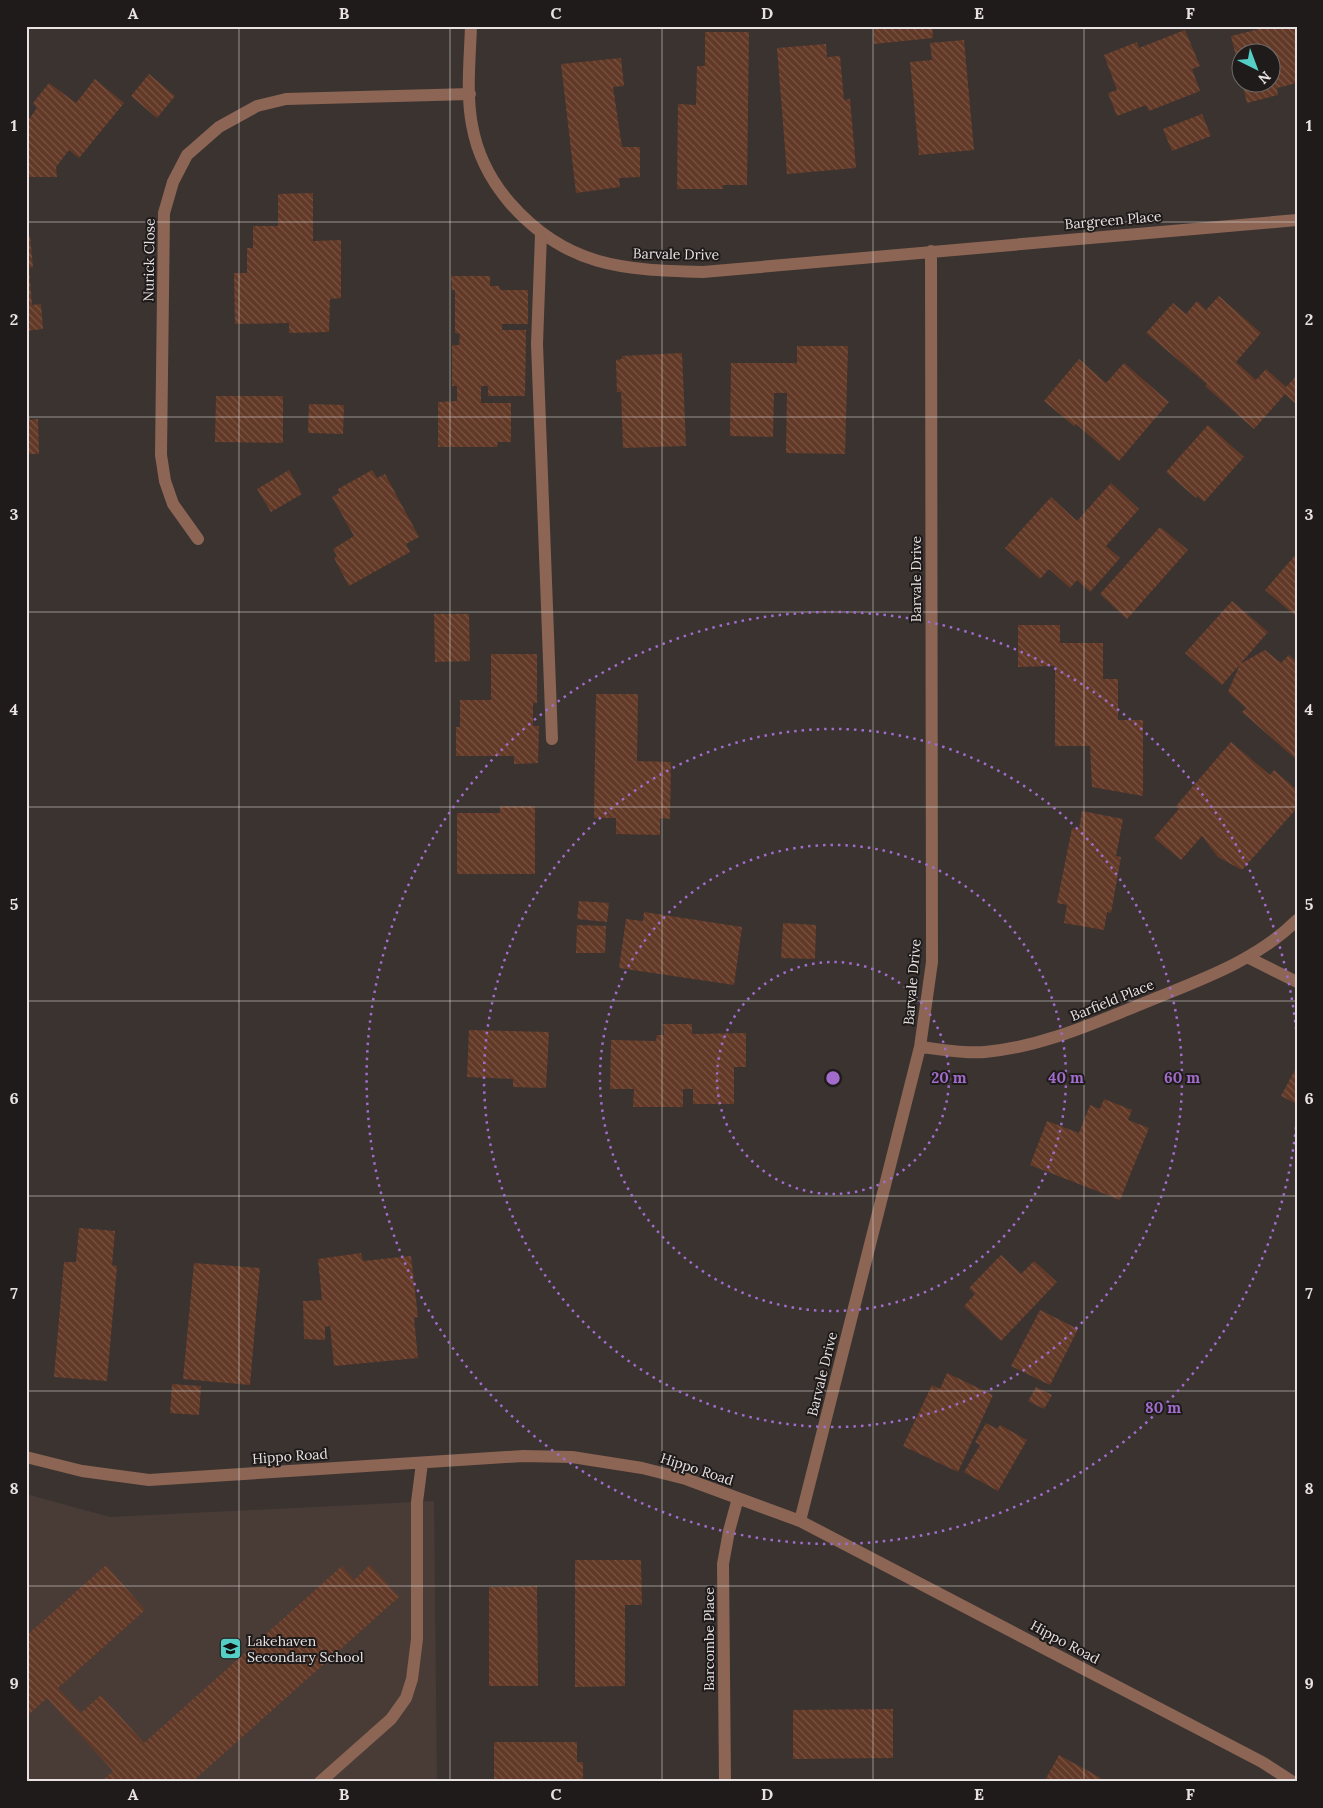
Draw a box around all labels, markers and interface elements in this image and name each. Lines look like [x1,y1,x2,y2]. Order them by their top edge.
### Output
text: A [128,3,139,23]
text: B [339,3,350,23]
text: C [550,3,562,23]
text: D [761,3,773,23]
text: E [974,3,984,23]
text: F [1185,3,1195,23]
north arrow [1230,42,1280,92]
text: N [1255,67,1275,88]
text: 1 [11,115,17,135]
text: 1 [1306,115,1312,135]
street label: Bargreen Place [1064,207,1163,233]
street label: Nurick Close [139,218,159,302]
street label: Barvale Drive [633,244,720,264]
text: 2 [10,309,18,329]
text: 2 [1305,309,1313,329]
text: 3 [10,504,19,524]
text: 3 [1305,504,1314,524]
street label: Barvale Drive [907,535,925,622]
text: 4 [10,699,19,719]
text: 4 [1305,699,1314,719]
text: 5 [10,894,19,914]
text: 5 [1305,894,1314,914]
street label: Barvale Drive [899,938,925,1026]
street label: Barfield Place [1068,975,1157,1025]
text: 20 m [931,1068,967,1087]
text: 40 m [1048,1068,1084,1087]
text: 60 m [1164,1068,1200,1087]
centre of rings [824,1069,842,1087]
text: 6 [9,1088,19,1108]
text: 6 [1304,1088,1314,1108]
text: 7 [10,1283,18,1303]
text: 7 [1305,1283,1313,1303]
street label: Barvale Drive [803,1330,841,1418]
text: 80 m [1145,1398,1181,1417]
street label: Hippo Road [252,1444,328,1468]
street label: Hippo Road [658,1449,736,1489]
text: 8 [9,1478,19,1498]
text: 8 [1304,1478,1314,1498]
street label: Barcombe Place [700,1587,718,1691]
street label: Hippo Road [1027,1616,1103,1668]
place label: Lakehaven Secondary School [247,1632,364,1666]
school or university icon: Lakehaven Secondary School [219,1637,243,1661]
text: 9 [9,1673,19,1693]
text: 9 [1304,1673,1314,1693]
text: A [128,1784,139,1804]
text: B [339,1784,350,1804]
text: C [550,1784,562,1804]
text: D [761,1784,773,1804]
text: E [974,1784,984,1804]
text: F [1185,1784,1195,1804]

